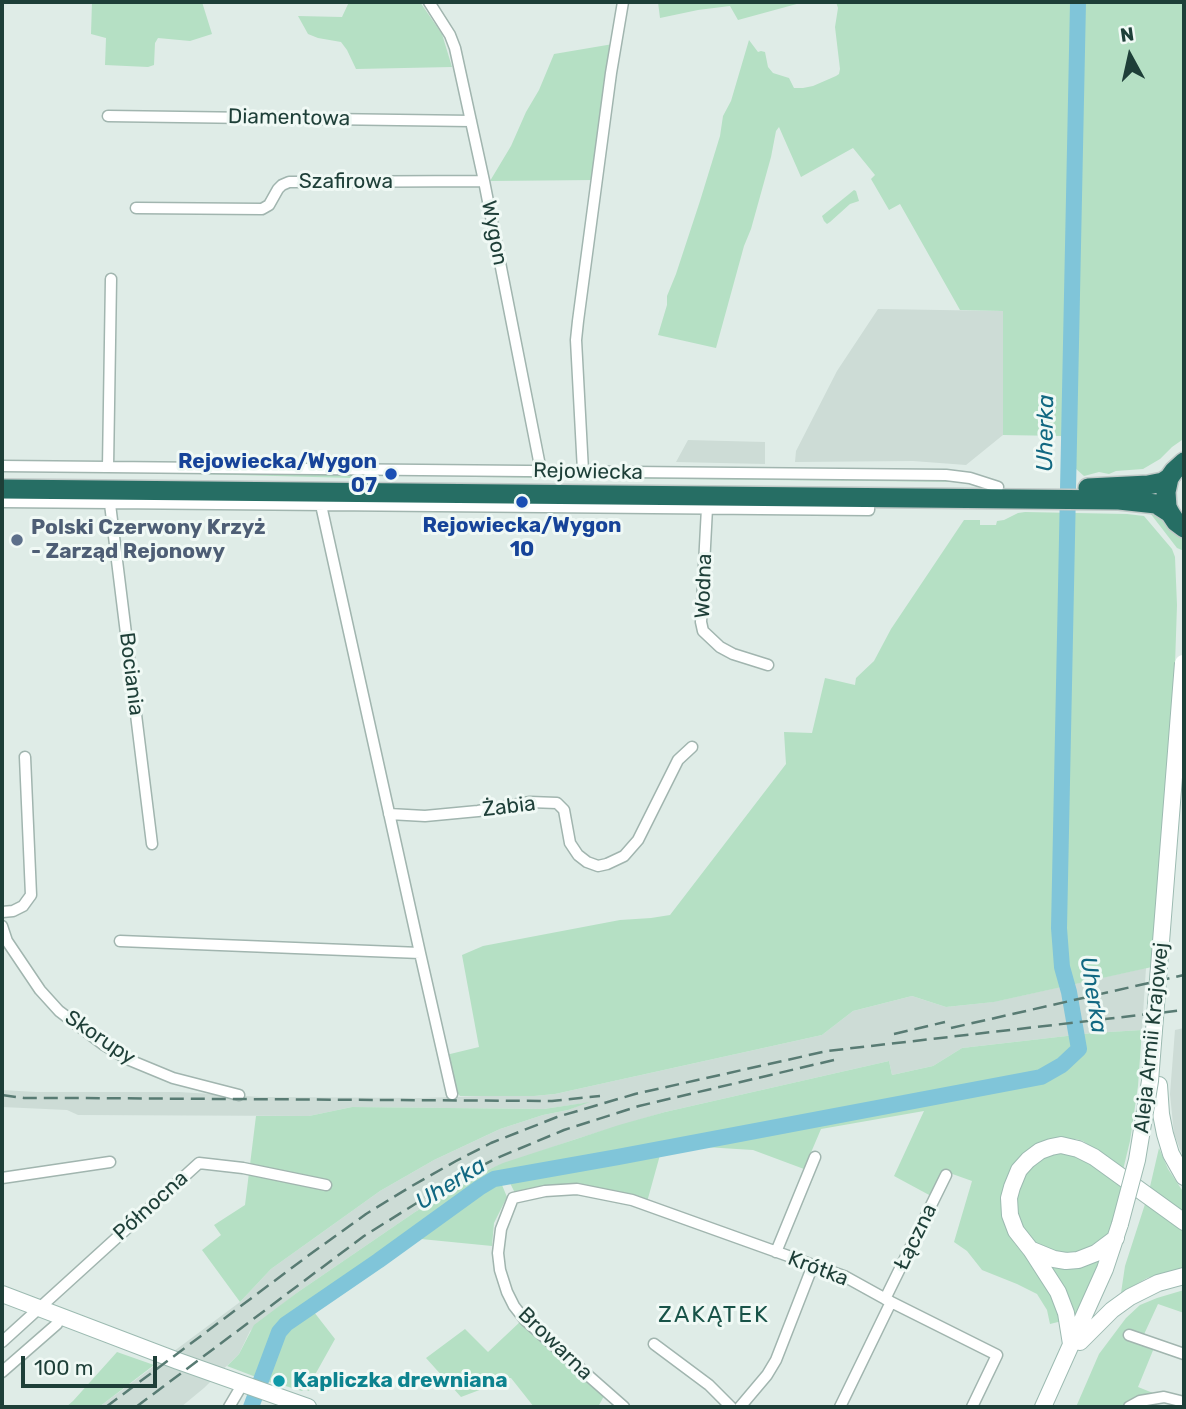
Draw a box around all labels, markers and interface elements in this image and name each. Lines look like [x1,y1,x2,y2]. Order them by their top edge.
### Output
north arrow [1095,21,1165,91]
text: N [1119,22,1135,47]
street label: Diamentowa [228,104,350,132]
street label: Szafirowa [299,169,393,195]
street label: Wygon [475,199,513,267]
water label: Uherka [1032,394,1060,472]
place label: Rejowiecka/Wygon 07 [178,449,377,499]
street label: Rejowiecka [533,458,643,486]
marker: Rejowiecka/Wygon 07 [383,466,399,482]
marker: Rejowiecka/Wygon 10 [514,494,530,510]
place label: Rejowiecka/Wygon 10 [422,513,622,563]
place label: Polski Czerwony Krzyż - Zarząd Rejonowy [31,515,266,565]
marker: Polski Czerwony Krzyż - Zarząd Rejonowy [9,532,25,548]
street label: Wodna [690,553,718,619]
street label: Bociania [113,631,149,717]
street label: Żabia [481,791,537,823]
street label: Aleja Armii Krajowej [1129,941,1175,1135]
water label: Uherka [1073,955,1113,1035]
street label: Skorupy [60,1005,140,1071]
water label: Uherka [411,1152,491,1216]
street label: Północna [108,1166,194,1246]
street label: Łączna [889,1200,943,1274]
street label: Krótka [784,1246,852,1292]
district label: ZAKĄTEK [659,1301,769,1329]
street label: Browarna [512,1302,598,1386]
scale bar [24,1342,161,1386]
text: 100 m [34,1355,93,1380]
place label: Kapliczka drewniana [293,1368,508,1394]
marker: Kapliczka drewniana [271,1373,287,1389]

